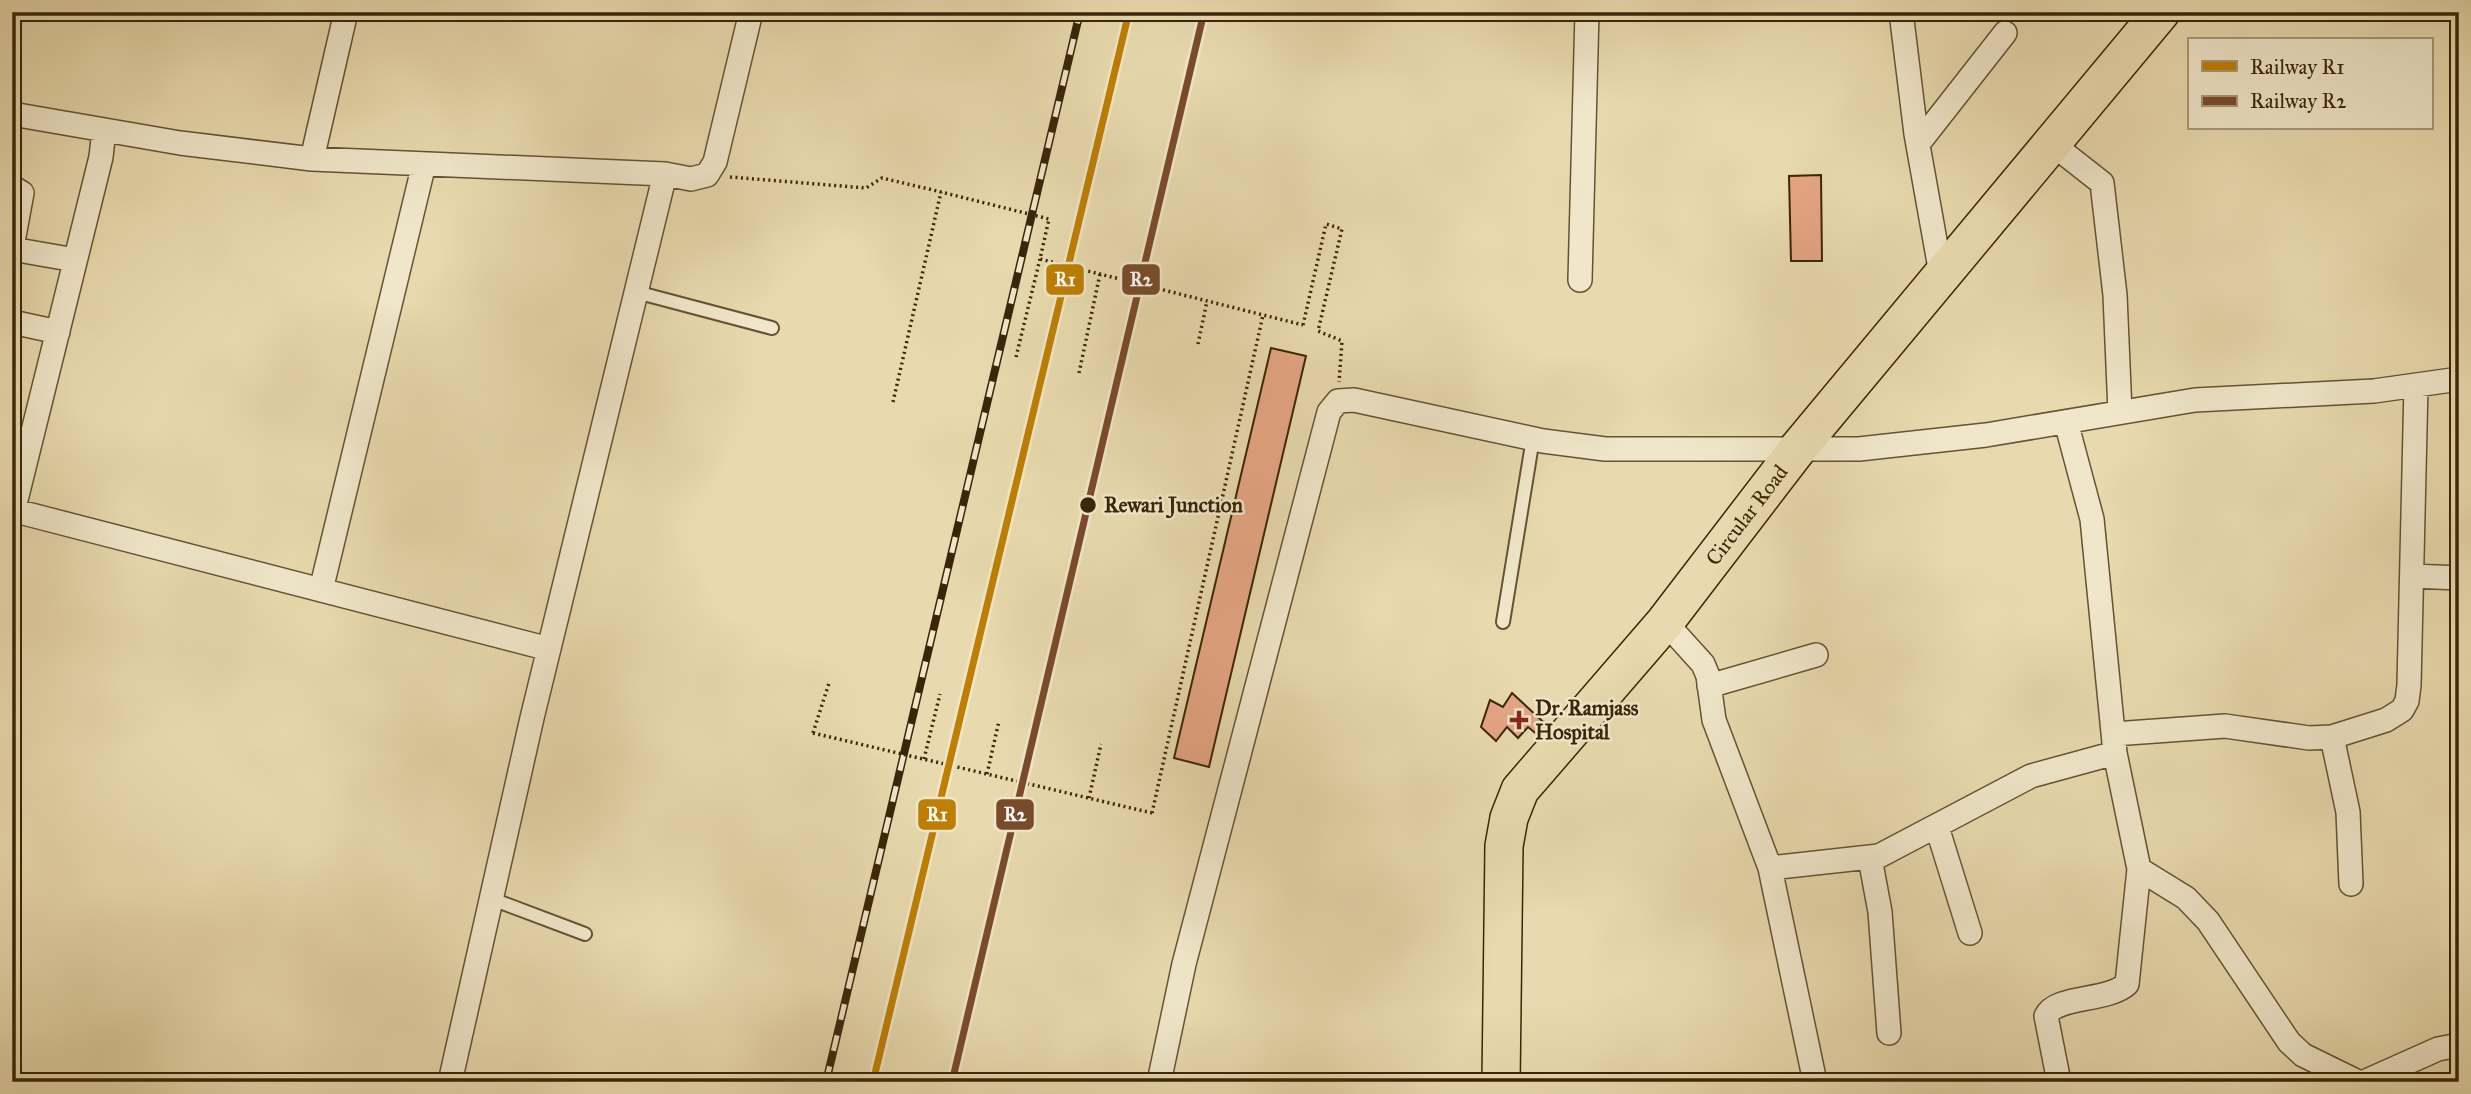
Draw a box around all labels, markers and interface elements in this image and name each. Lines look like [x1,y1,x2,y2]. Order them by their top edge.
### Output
legend [2188,38,2432,130]
text: Railway R1 [2250,54,2345,80]
text: Railway R2 [2250,88,2347,114]
line badge: R1 [1045,263,1085,296]
line badge: R2 [1121,263,1161,296]
text: R1 [1055,268,1076,291]
text: R2 [1130,268,1153,291]
street label: Circular Road [1700,459,1794,571]
place label: Rewari Junction [1104,492,1243,519]
marker: Rewari Junction [1078,495,1098,515]
place label: Dr. Ramjass Hospital [1535,695,1639,745]
marker: Dr. Ramjass Hospital [1509,710,1529,730]
line badge: R1 [917,798,957,831]
line badge: R2 [995,798,1035,831]
text: R1 [927,803,948,826]
text: R2 [1004,803,1027,826]

